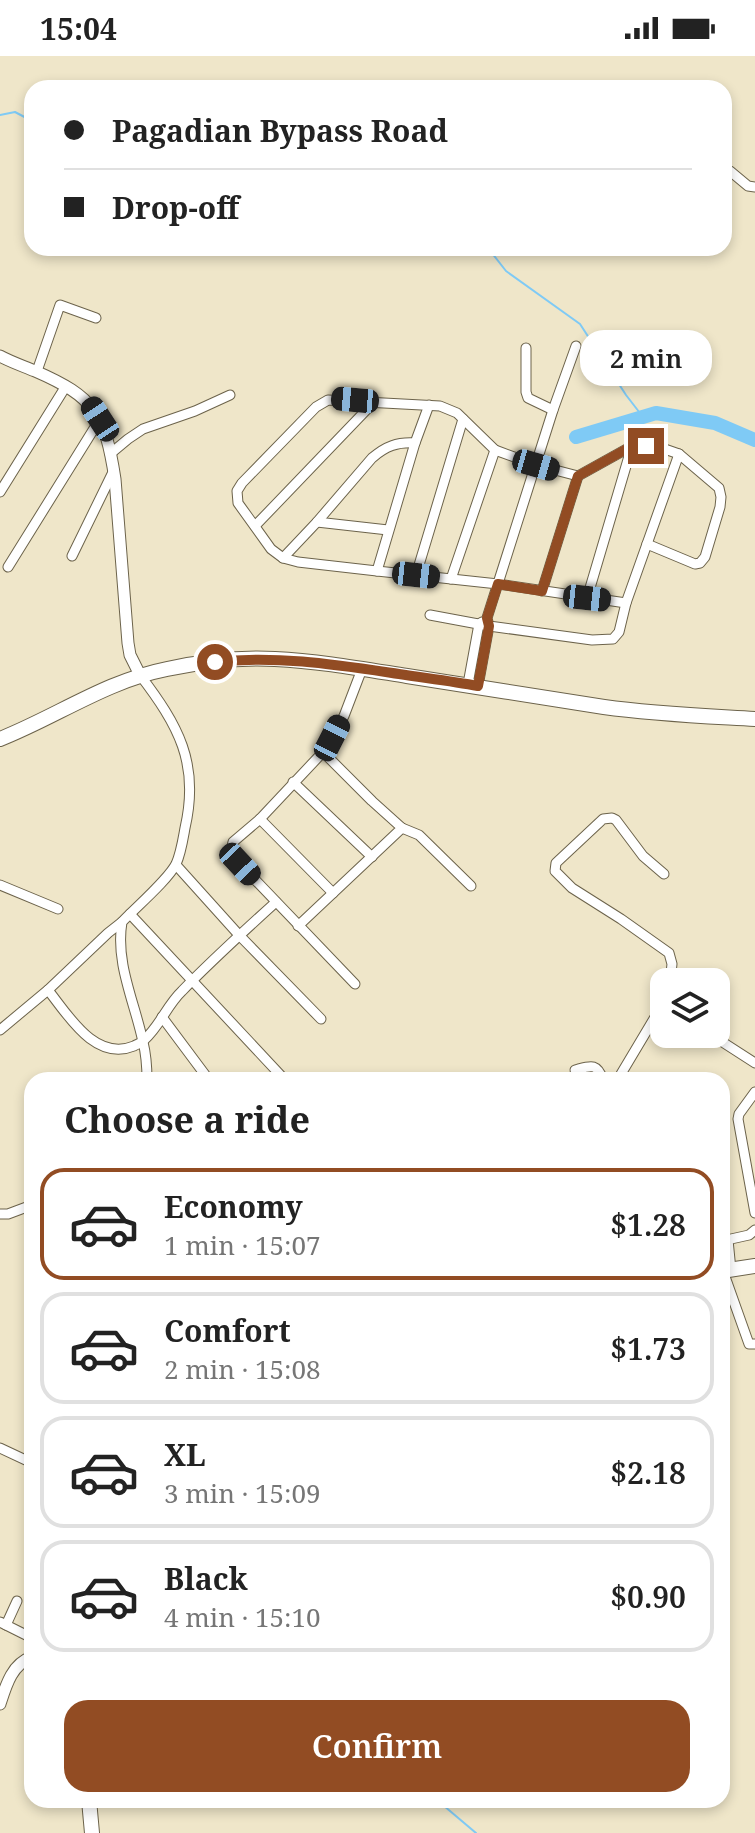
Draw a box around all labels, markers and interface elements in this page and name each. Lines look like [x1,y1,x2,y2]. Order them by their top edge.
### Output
text: 15:04 [40,8,117,49]
text: Pagadian Bypass Road [112,110,448,151]
text: Drop-off [112,187,239,228]
callout: 2 min [580,330,712,386]
text: 2 min [610,340,682,376]
car [330,386,380,414]
car [77,392,123,446]
route end [628,428,664,464]
car [510,447,562,483]
car [391,561,441,589]
car [562,584,612,612]
route start [197,644,233,680]
car [310,711,354,765]
car [215,838,265,890]
map controls [650,968,730,1048]
button: layers [650,968,730,1048]
text: Choose a ride [64,1095,310,1144]
text: Economy [164,1186,303,1227]
icon: car [68,1188,140,1260]
text: $1.28 [610,1204,686,1245]
text: 1 min · 15:07 [164,1227,321,1263]
text: Comfort [164,1310,291,1351]
icon: car [68,1312,140,1384]
text: $1.73 [610,1328,686,1369]
text: 2 min · 15:08 [164,1351,321,1387]
text: XL [164,1434,206,1475]
icon: car [68,1436,140,1508]
text: $2.18 [610,1452,686,1493]
text: 3 min · 15:09 [164,1475,321,1511]
text: Black [164,1558,248,1599]
icon: car [68,1560,140,1632]
text: $0.90 [610,1576,686,1617]
text: 4 min · 15:10 [164,1599,321,1635]
button: Confirm [64,1700,690,1792]

